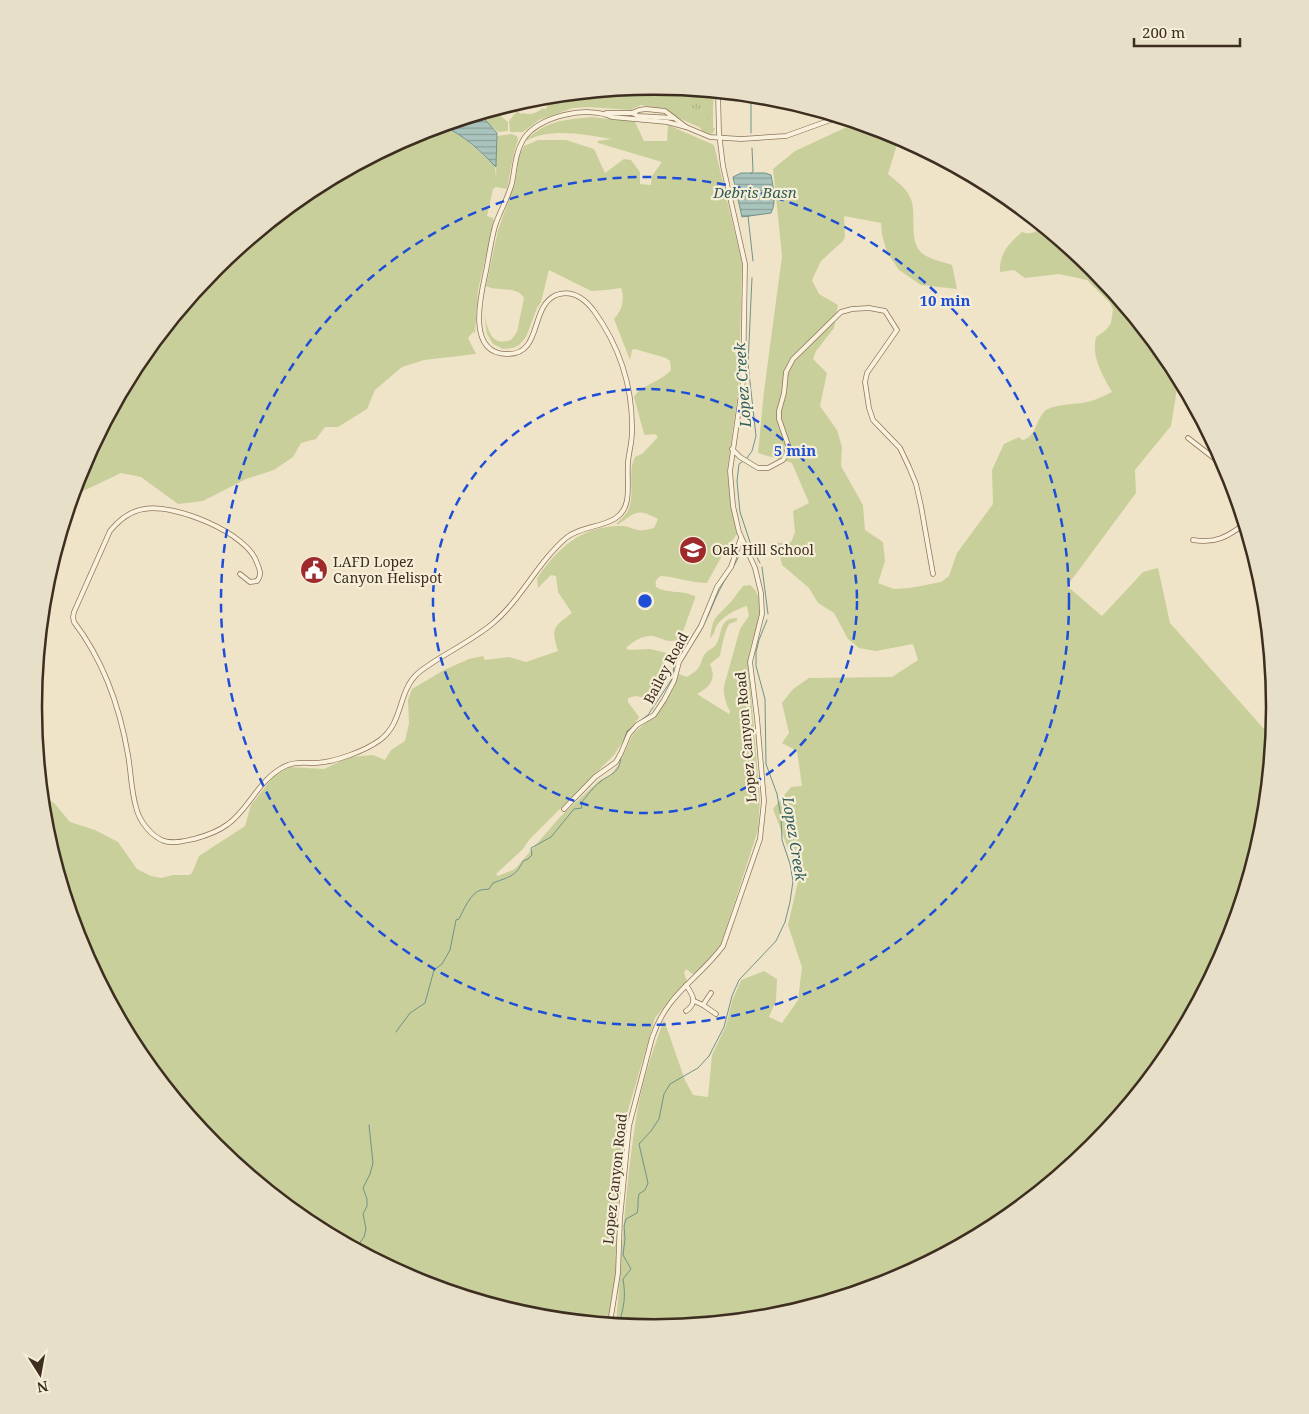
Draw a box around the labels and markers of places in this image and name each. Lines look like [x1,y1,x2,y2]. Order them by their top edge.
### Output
school or university icon: Oak Hill School [678,535,708,565]
place label: Oak Hill School [712,540,815,559]
place label: LAFD Lopez Canyon Helispot [333,552,442,587]
public building icon: LAFD Lopez Canyon Helispot [299,555,329,585]
centre of rings [636,592,654,610]

